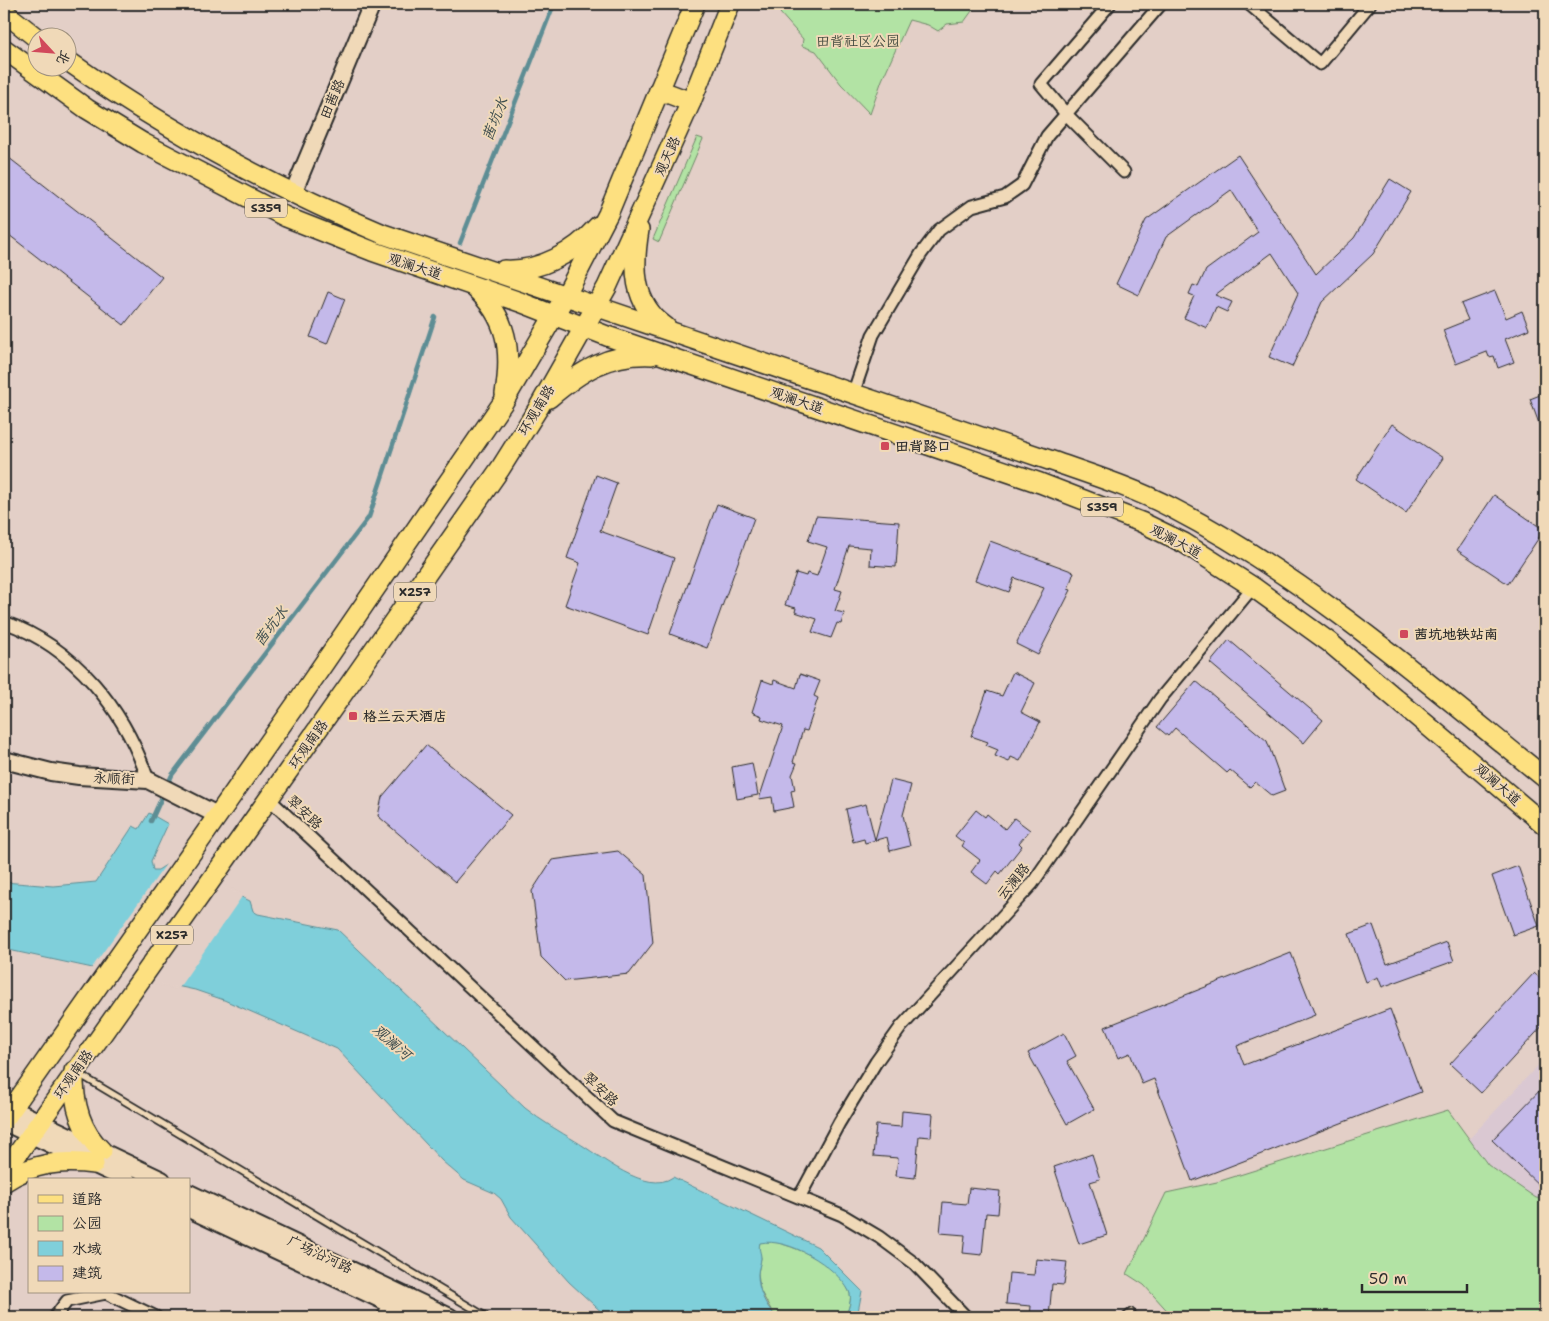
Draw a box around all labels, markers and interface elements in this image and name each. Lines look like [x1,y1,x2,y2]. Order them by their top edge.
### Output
north arrow [28,28,78,78]
park label: 田背社区公园 [816,32,900,50]
text: 北 [53,47,75,68]
street label: 田茜路 [316,76,348,122]
water label: 茜坑水 [477,93,513,144]
street label: 观天路 [650,133,684,179]
road number: S359 [245,198,287,218]
street label: 观澜大道 [386,249,444,283]
street label: 环观南路 [514,381,558,439]
street label: 观澜大道 [768,382,826,418]
place label: 田背路口 [895,437,951,455]
marker: 田背路口 [879,440,891,452]
road number: S359 [1081,498,1123,516]
street label: 观澜大道 [1147,520,1205,562]
road number: X257 [394,582,436,602]
water label: 茜坑水 [249,601,293,650]
place label: 茜坑地铁站南 [1414,625,1498,643]
marker: 茜坑地铁站南 [1398,628,1410,640]
place label: 格兰云天酒店 [363,707,447,725]
marker: 格兰云天酒店 [347,710,359,722]
street label: 环观南路 [285,716,331,772]
street label: 观澜大道 [1471,759,1525,809]
street label: 永顺街 [93,768,135,788]
street label: 翠安路 [284,791,326,833]
street label: 云澜路 [993,859,1033,903]
road number: X257 [151,926,193,944]
water label: 观澜河 [368,1020,418,1066]
street label: 环观南路 [50,1046,96,1102]
street label: 翠安路 [580,1068,622,1110]
legend [28,1178,190,1294]
text: 道路 [72,1189,102,1209]
text: 公园 [72,1213,102,1233]
street label: 广场沿河路 [284,1231,356,1277]
text: 水域 [72,1239,102,1259]
scale bar [1362,1261,1466,1293]
text: 建筑 [72,1263,102,1283]
text: 50 m [1369,1269,1407,1289]

